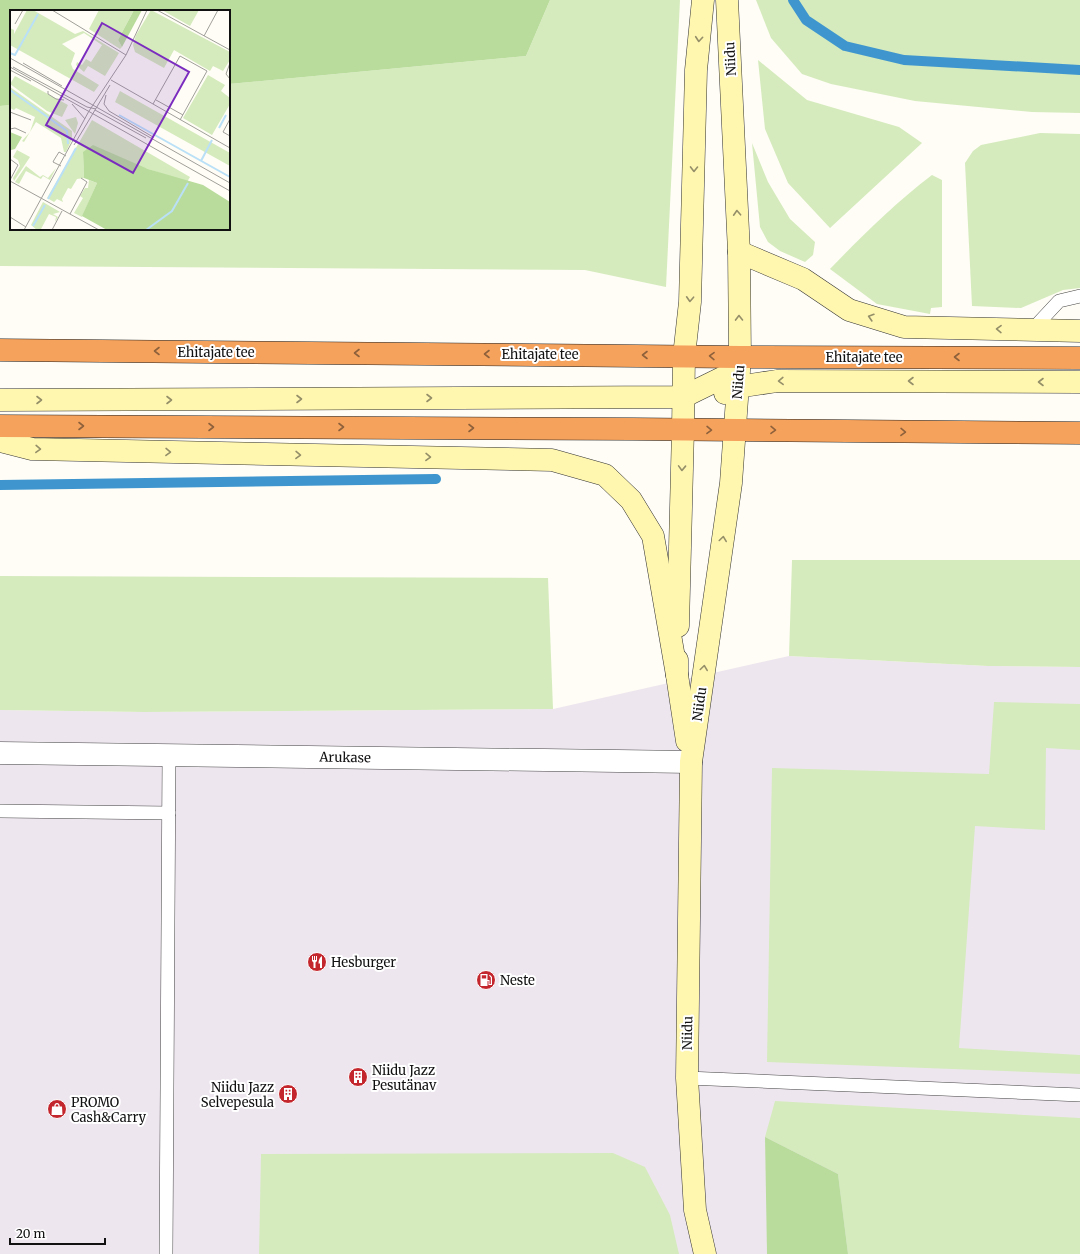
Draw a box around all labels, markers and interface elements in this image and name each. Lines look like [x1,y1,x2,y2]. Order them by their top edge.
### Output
inset map [10,10,230,230]
one-way arrow [695,36,704,42]
street label: Niidu [721,41,740,77]
one-way arrow [690,166,698,172]
one-way arrow [732,210,741,216]
one-way arrow [686,296,695,302]
one-way arrow [867,313,874,322]
one-way arrow [735,315,744,321]
one-way arrow [996,325,1002,333]
street label: Ehitajate tee [178,344,255,361]
street label: Ehitajate tee [502,346,579,363]
one-way arrow [154,347,160,355]
one-way arrow [354,349,360,357]
street label: Ehitajate tee [826,349,903,366]
one-way arrow [484,350,490,358]
one-way arrow [642,351,648,359]
one-way arrow [709,352,715,361]
one-way arrow [954,353,960,361]
street label: Niidu [729,364,748,400]
one-way arrow [778,377,784,385]
one-way arrow [908,377,914,385]
one-way arrow [1038,378,1044,386]
one-way arrow [426,394,432,402]
one-way arrow [296,395,302,403]
one-way arrow [36,396,42,404]
one-way arrow [166,396,172,404]
one-way arrow [78,422,84,430]
one-way arrow [208,423,214,431]
one-way arrow [338,423,344,431]
one-way arrow [468,424,474,432]
one-way arrow [706,425,712,434]
one-way arrow [770,426,776,434]
one-way arrow [900,427,906,436]
one-way arrow [35,444,41,453]
one-way arrow [165,448,171,456]
one-way arrow [295,450,301,459]
one-way arrow [425,453,431,462]
one-way arrow [678,465,686,471]
one-way arrow [718,536,727,542]
one-way arrow [699,665,708,671]
street label: Niidu [689,686,710,722]
street label: Arukase [318,749,371,766]
restaurant icon: Hesburger [306,951,328,973]
place label: Hesburger [331,954,396,971]
fuel station icon: Neste [475,969,497,991]
place label: Neste [500,972,535,989]
street label: Niidu [679,1016,696,1050]
place label: Niidu Jazz Pesutänav [372,1062,437,1094]
building icon: Niidu Jazz Pesutänav [347,1066,369,1088]
place label: Niidu Jazz Selvepesula [201,1079,274,1111]
building icon: Niidu Jazz Selvepesula [277,1083,299,1105]
place label: PROMO Cash&Carry [71,1094,147,1126]
shop icon: PROMO Cash&Carry [46,1098,68,1120]
scale bar [10,1220,105,1246]
text: 20 m [16,1226,45,1241]

